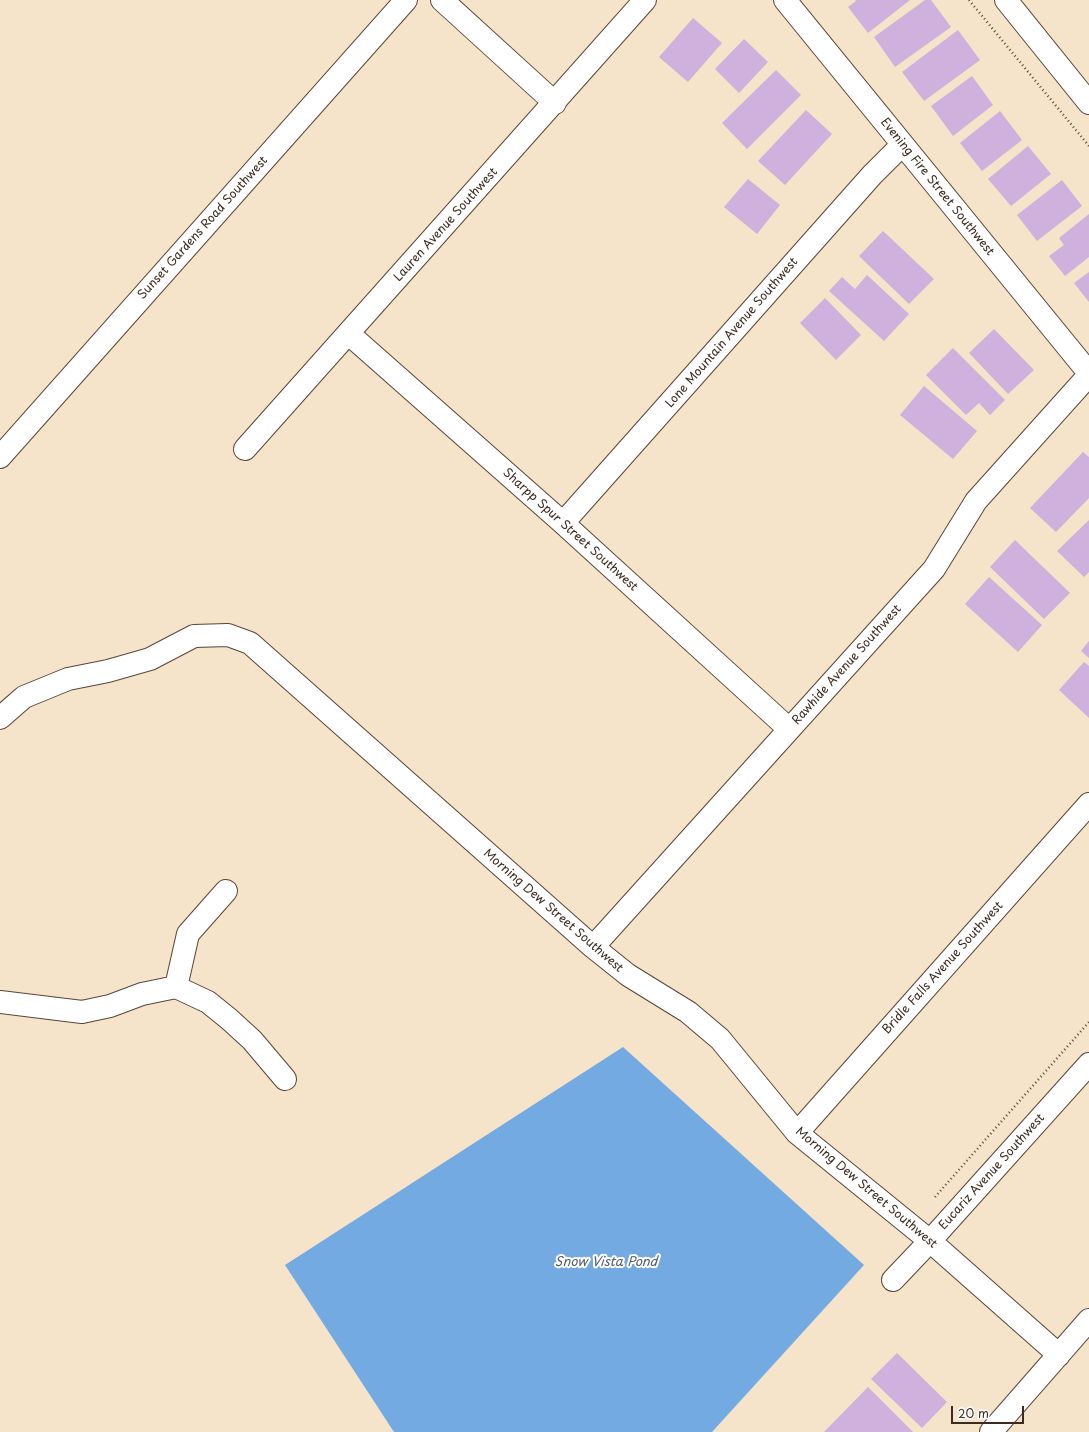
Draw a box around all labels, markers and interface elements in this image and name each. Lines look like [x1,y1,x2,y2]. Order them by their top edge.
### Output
street label: Evening Fire Street Southwest [877,115,997,259]
street label: Sunset Gardens Road Southwest [135,154,271,302]
street label: Lauren Avenue Southwest [391,165,501,285]
street label: Lone Mountain Avenue Southwest [663,255,801,411]
street label: Sharpp Spur Street Southwest [500,466,640,594]
street label: Rawhide Avenue Southwest [789,602,905,728]
street label: Morning Dew Street Southwest [480,846,626,976]
street label: Bridle Falls Avenue Southwest [880,899,1006,1037]
street label: Eucariz Avenue Southwest [936,1111,1048,1233]
street label: Morning Dew Street Southwest [792,1124,940,1252]
water label: Snow Vista Pond [555,1254,657,1270]
scale bar [953,1398,1026,1424]
text: 20 m [958,1404,989,1422]

